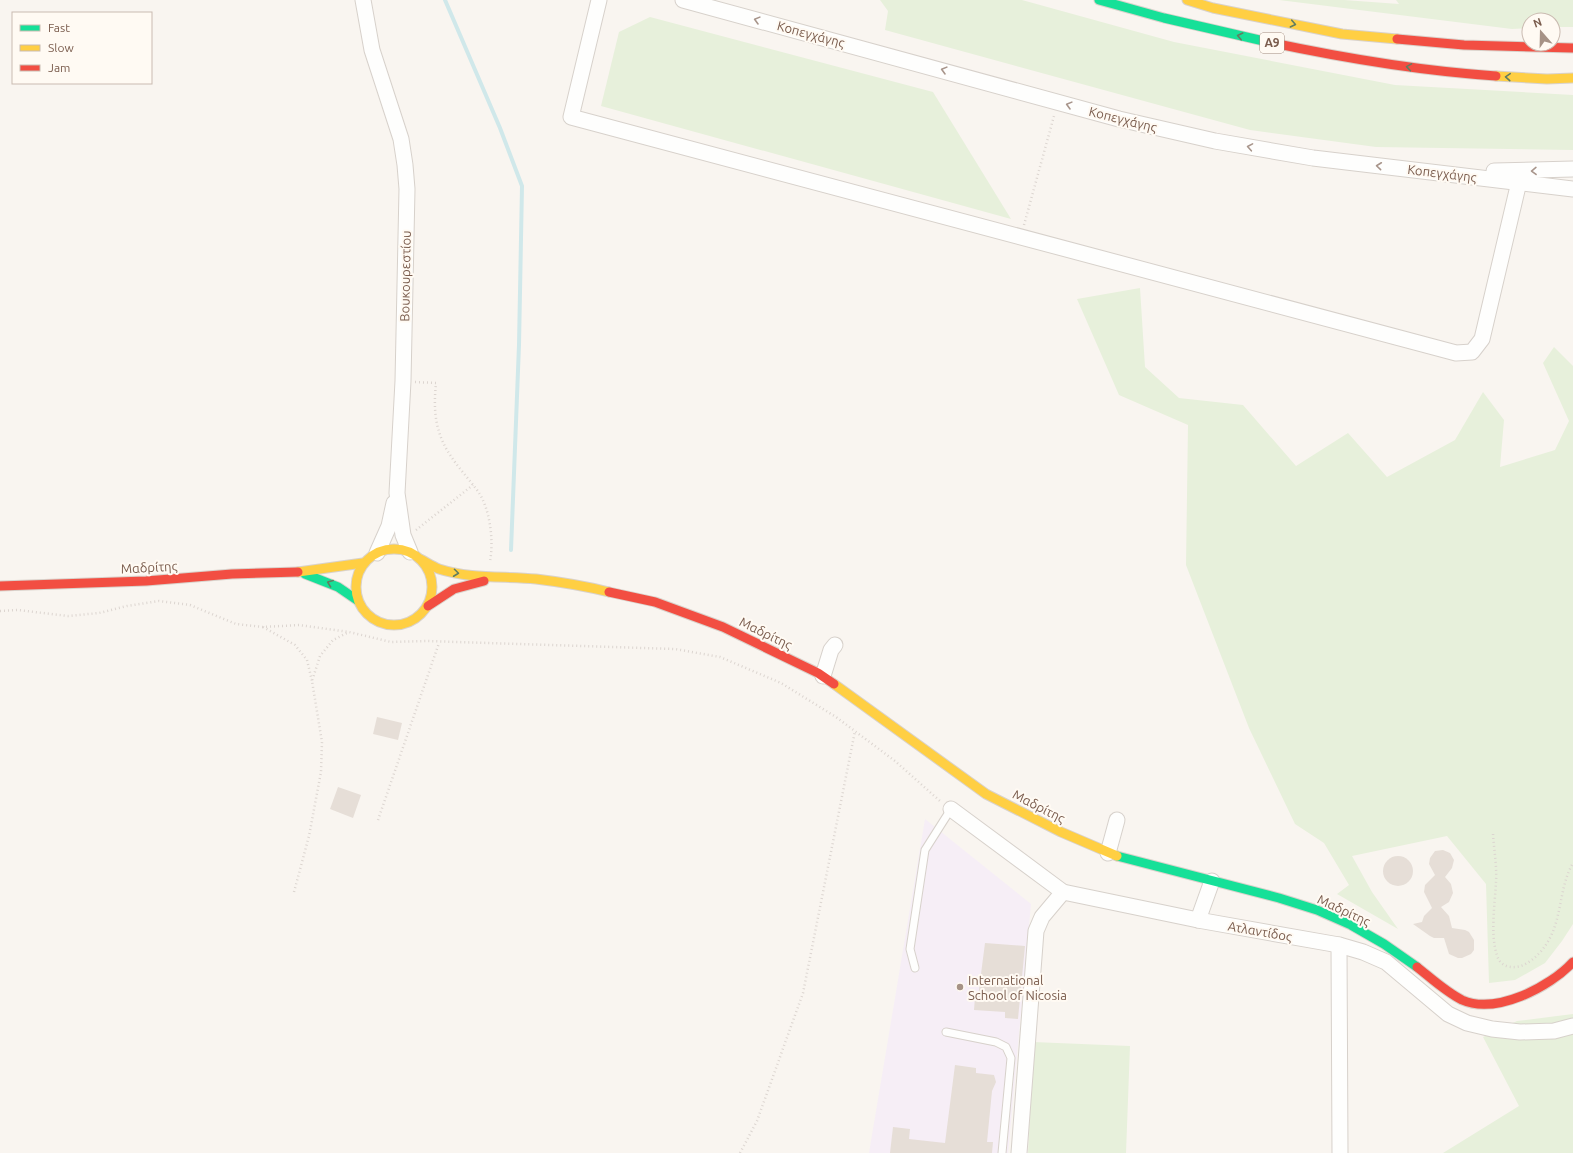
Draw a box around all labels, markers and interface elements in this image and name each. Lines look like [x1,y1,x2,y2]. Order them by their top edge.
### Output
legend [12,12,152,84]
north arrow [1521,12,1561,52]
one-way arrow [754,16,761,25]
text: N [1532,16,1543,30]
street label: Κοπεγχάγης [775,18,846,51]
one-way arrow [1290,19,1296,27]
text: Fast [48,21,70,34]
one-way arrow [1237,32,1243,40]
road number: A9 [1260,33,1284,53]
text: Slow [48,41,74,54]
text: Jam [48,61,70,74]
one-way arrow [1406,63,1412,72]
one-way arrow [940,67,947,75]
one-way arrow [1505,72,1511,81]
one-way arrow [1066,101,1073,110]
street label: Κοπεγχάγης [1087,104,1158,135]
one-way arrow [1247,144,1253,152]
one-way arrow [1375,161,1382,170]
street label: Κοπεγχάγης [1407,162,1477,185]
one-way arrow [1531,167,1537,175]
street label: Βουκουρεστίου [397,230,413,322]
street label: Μαδρίτης [120,559,178,576]
one-way arrow [453,568,459,577]
one-way arrow [326,579,333,587]
street label: Μαδρίτης [737,614,795,653]
street label: Μαδρίτης [1010,787,1068,826]
street label: Μαδρίτης [1315,892,1373,929]
street label: Ατλαντίδος [1227,918,1293,945]
place label: International School of Nicosia [968,973,1067,1002]
marker: International School of Nicosia [955,982,965,992]

